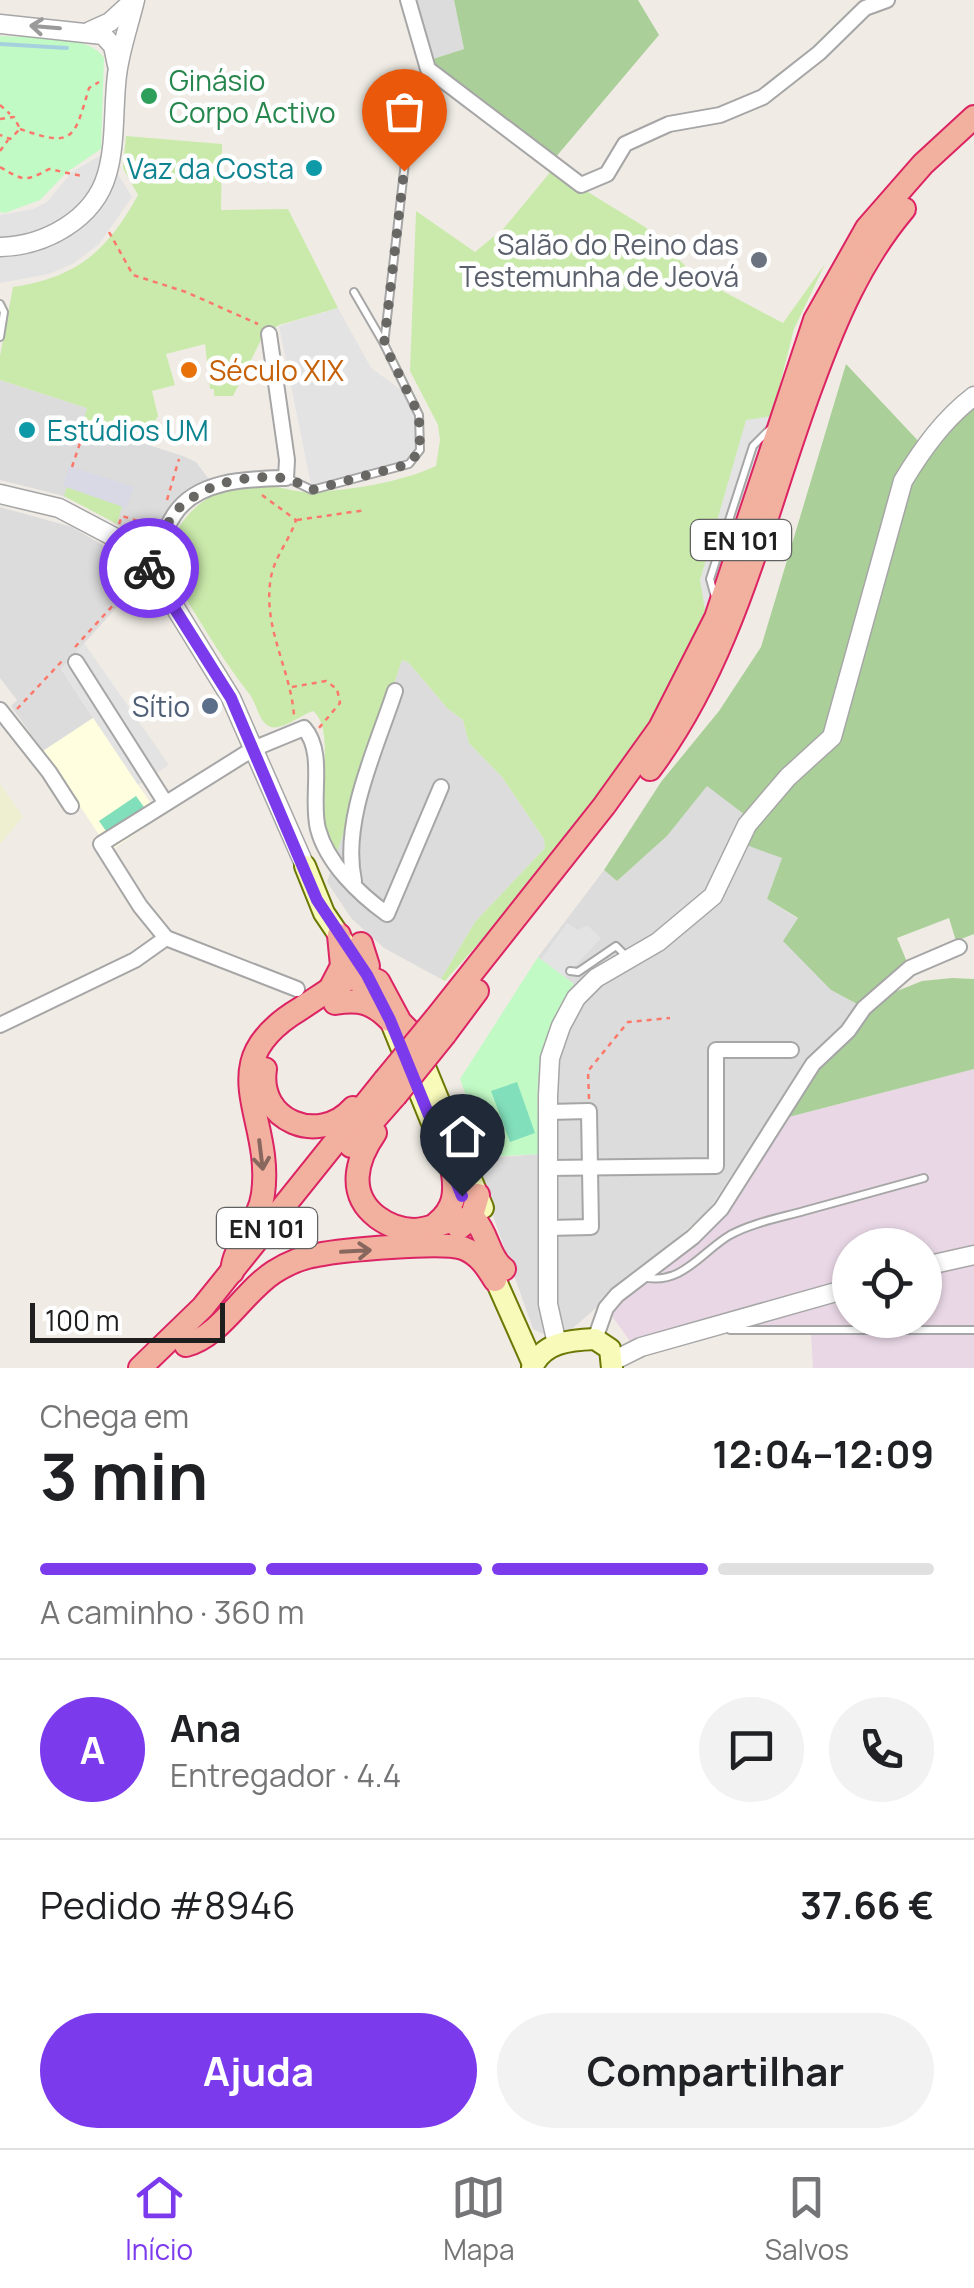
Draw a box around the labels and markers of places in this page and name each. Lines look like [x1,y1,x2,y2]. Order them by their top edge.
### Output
place label: Ginásio Corpo Activo [169,61,336,131]
pin [362,69,447,172]
marker: Ginásio Corpo Activo [138,85,160,107]
place label: Vaz da Costa [127,149,294,187]
marker: Vaz da Costa [303,157,325,179]
place label: Salão do Reino das Testemunha de Jeová [459,225,739,295]
marker: Salão do Reino das Testemunha de Jeová [748,249,770,271]
place label: Século XIX [209,351,344,389]
marker: Século XIX [178,359,200,381]
place label: Estúdios UM [47,411,209,449]
marker: Estúdios UM [16,419,38,441]
place label: Sítio [132,687,190,725]
marker: Sítio [199,695,221,717]
pin [420,1094,505,1197]

